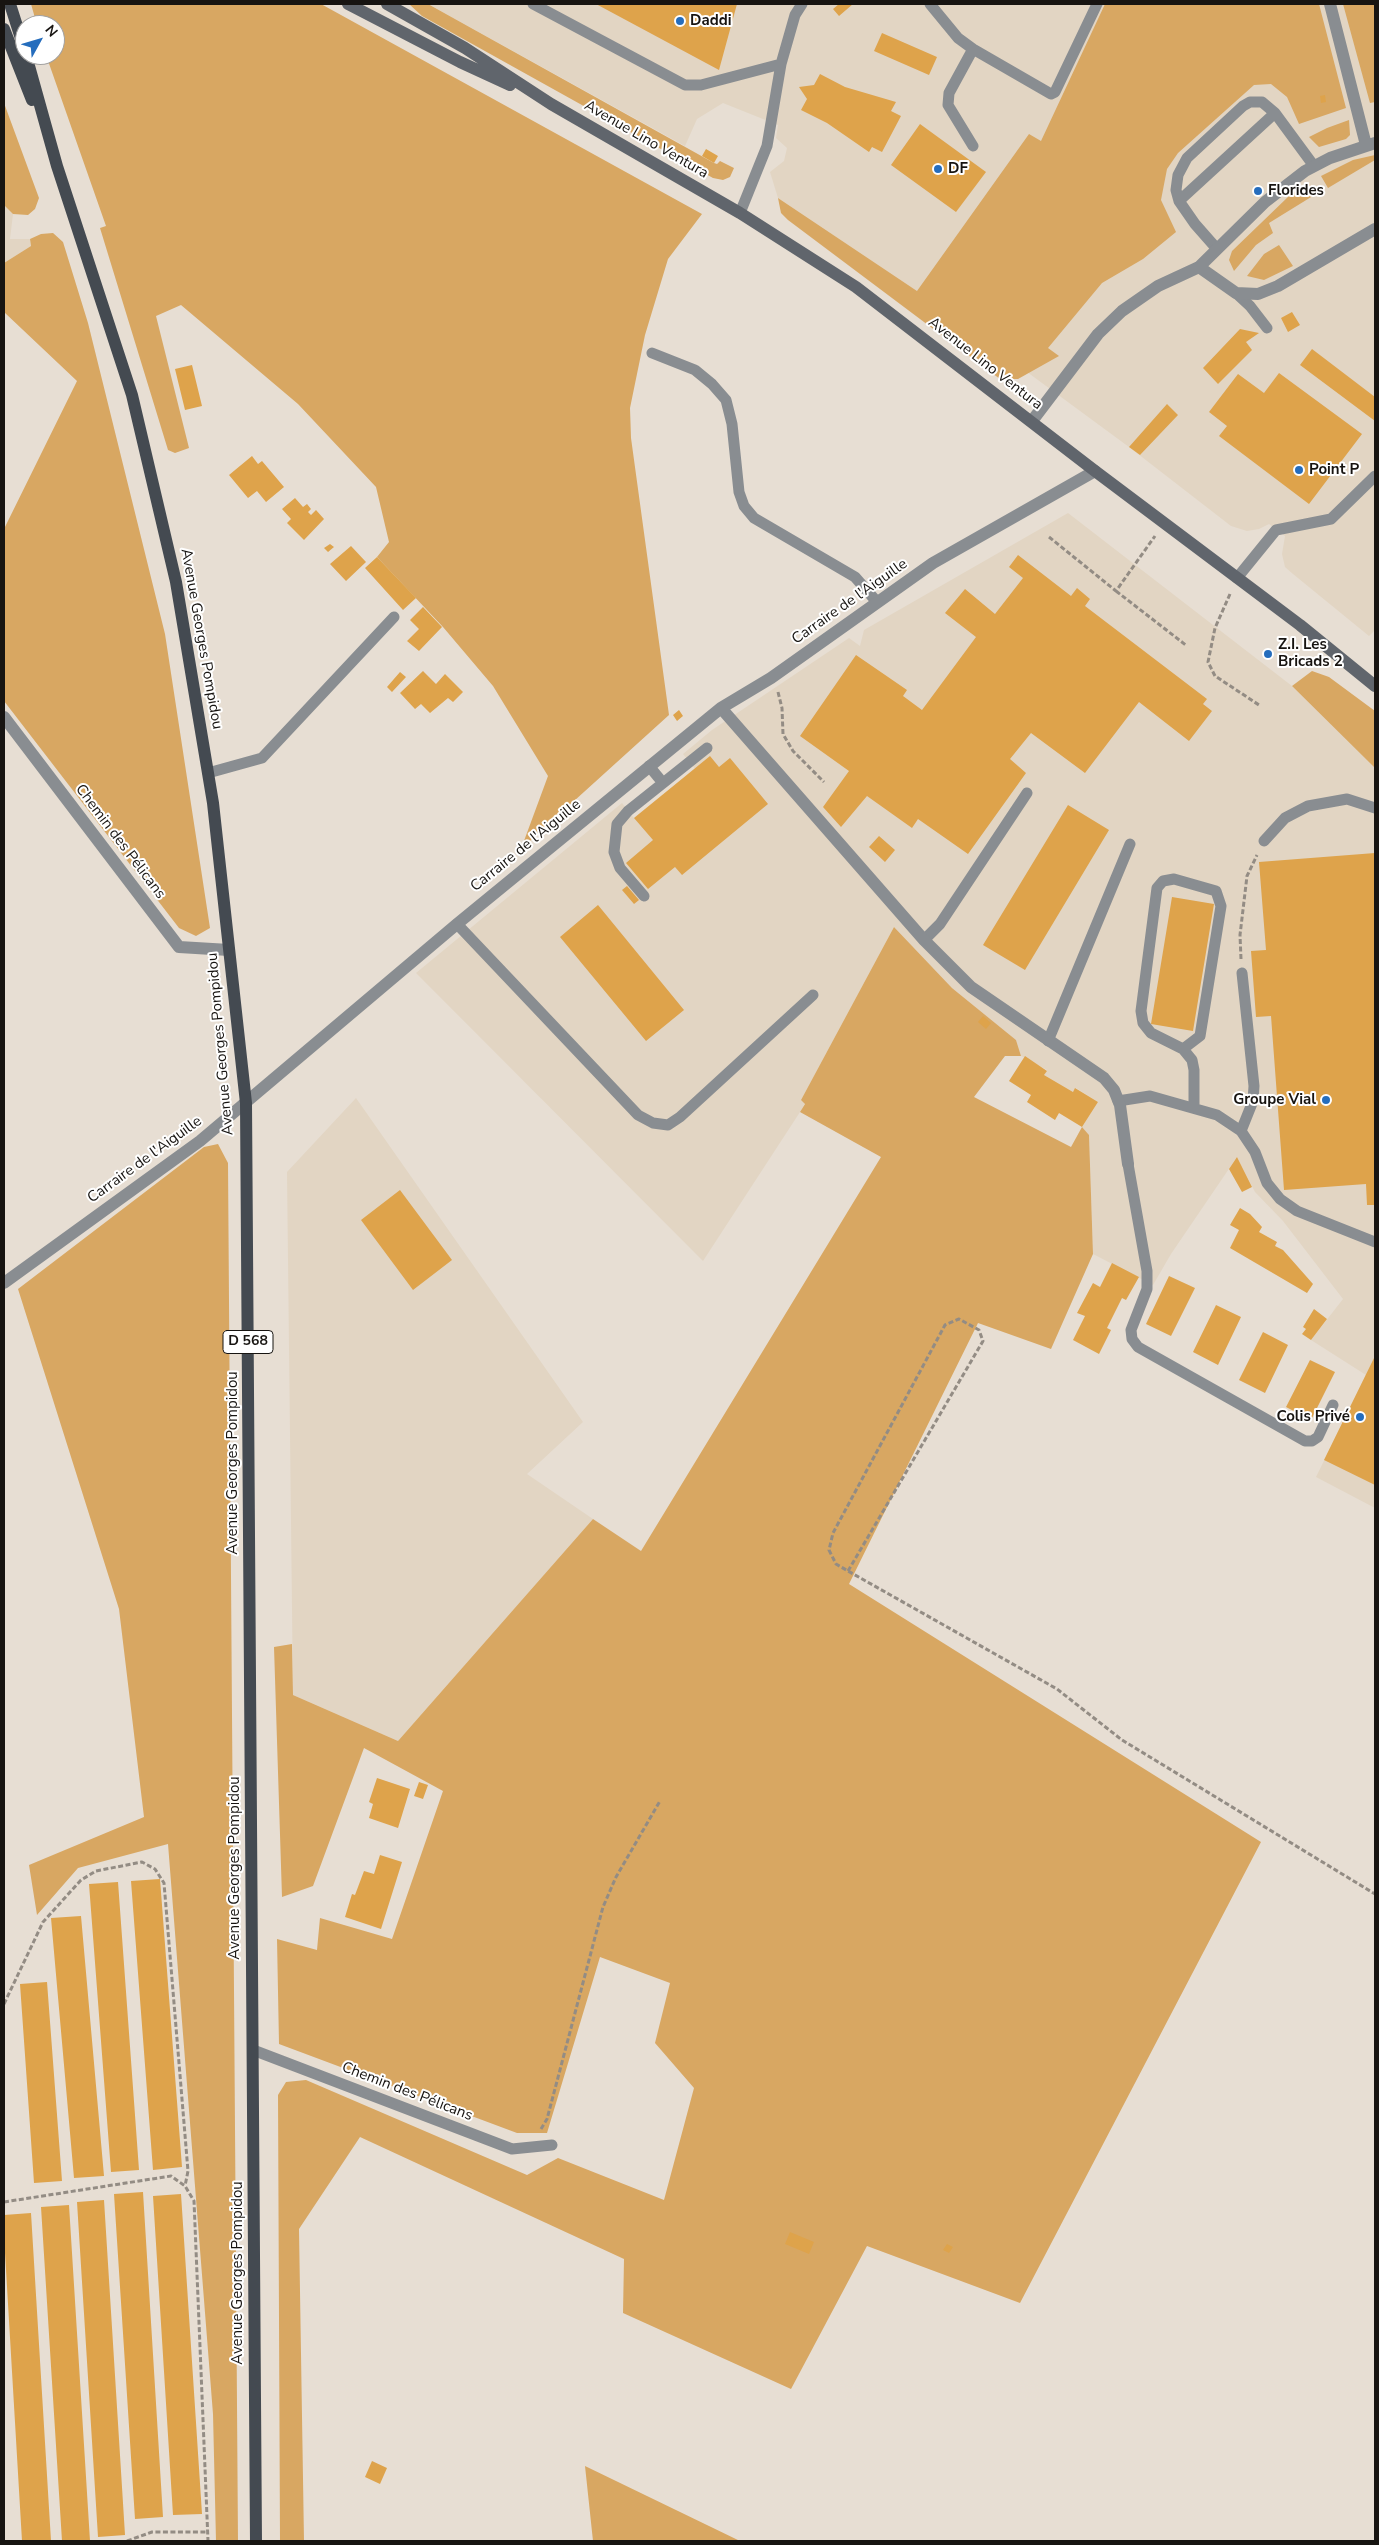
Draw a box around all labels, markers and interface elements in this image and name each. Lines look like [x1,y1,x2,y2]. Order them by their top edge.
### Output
place label: Daddi [690,12,731,30]
north arrow [15,15,65,65]
marker: Daddi [674,15,686,27]
text: N [41,21,62,41]
street label: Avenue Lino Ventura [581,97,711,183]
place label: DF [948,160,968,178]
marker: DF [932,163,944,175]
place label: Florides [1268,182,1324,200]
marker: Florides [1252,185,1264,197]
street label: Avenue Lino Ventura [924,314,1046,414]
place label: Point P [1309,461,1359,479]
marker: Point P [1293,464,1305,476]
street label: Avenue Georges Pompidou [176,547,226,731]
street label: Carraire de l'Aiguille [789,555,911,649]
place label: Z.I. Les Bricads 2 [1278,636,1343,671]
marker: Z.I. Les Bricads 2 [1262,648,1274,660]
street label: Chemin des Pélicans [71,781,169,903]
street label: Carraire de l'Aiguille [467,796,585,896]
street label: Avenue Georges Pompidou [204,952,238,1136]
place label: Groupe Vial [1233,1091,1316,1109]
marker: Groupe Vial [1320,1094,1332,1106]
street label: Carraire de l'Aiguille [84,1113,206,1207]
road number: D 568 [223,1330,273,1354]
street label: Avenue Georges Pompidou [224,1371,242,1555]
place label: Colis Privé [1277,1408,1350,1426]
marker: Colis Privé [1354,1411,1366,1423]
street label: Avenue Georges Pompidou [226,1776,244,1960]
street label: Chemin des Pélicans [339,2059,475,2125]
street label: Avenue Georges Pompidou [229,2181,247,2365]

